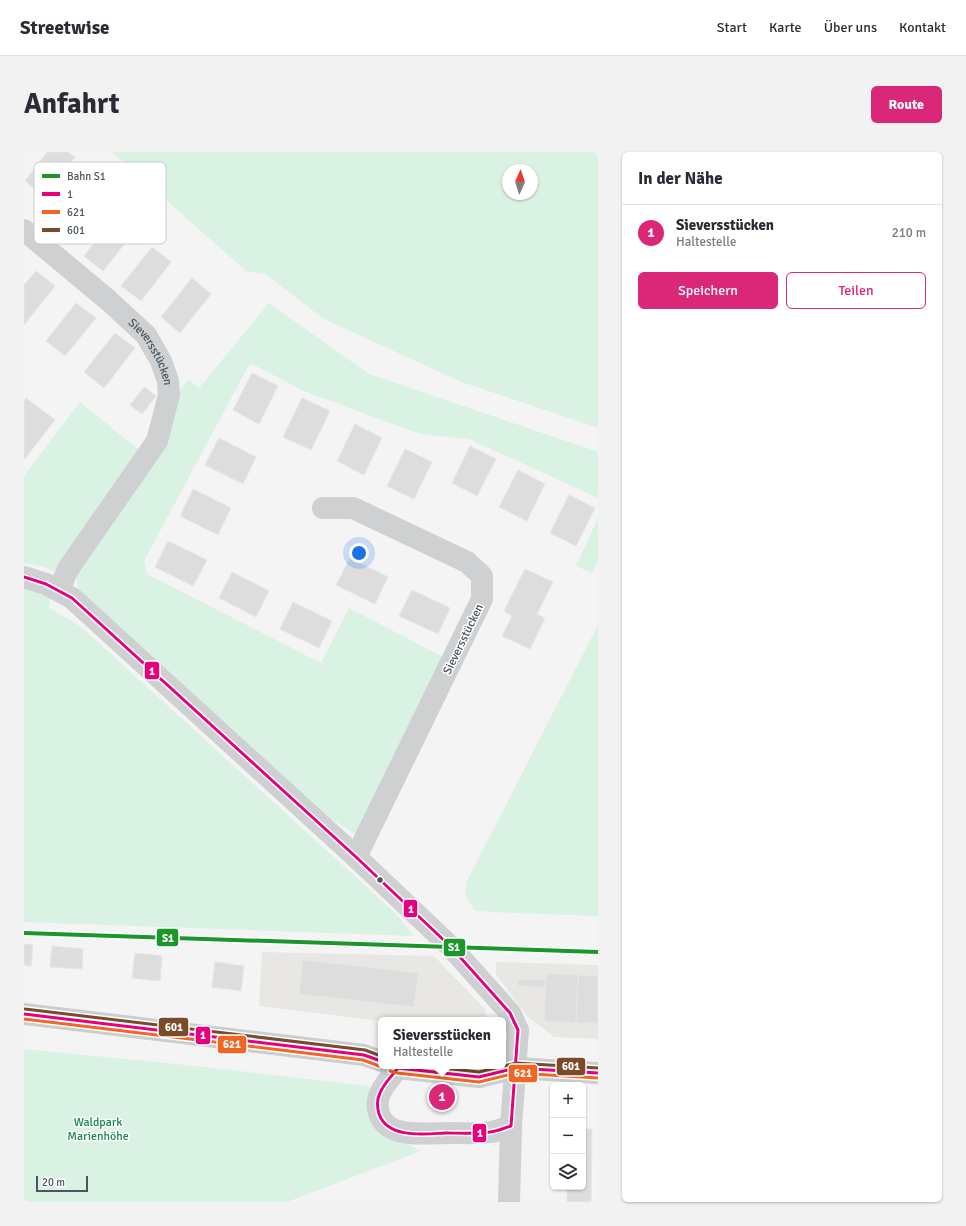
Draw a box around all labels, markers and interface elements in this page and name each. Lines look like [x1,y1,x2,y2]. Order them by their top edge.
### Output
text: Streetwise [20,16,110,40]
text: Start [717,19,747,36]
text: Karte [769,19,802,36]
text: Über uns [824,19,877,36]
text: Kontakt [899,19,946,36]
button: Route [871,86,942,123]
text: Anfahrt [24,87,120,121]
legend [34,162,166,244]
north arrow [502,164,538,200]
text: In der Nähe [638,168,723,189]
text: Bahn S1 [67,170,106,183]
text: 1 [67,188,73,201]
text: 621 [67,206,85,219]
text: Sieversstücken [676,216,774,234]
text: 601 [67,224,85,237]
text: 1 [647,225,655,241]
text: 210 m [892,225,926,241]
text: Haltestelle [676,234,736,250]
button: Speichern [638,272,778,309]
button: Teilen [786,272,926,309]
street label: Sieversstücken [125,315,175,386]
your location [349,543,369,563]
street label: Sieversstücken [440,601,487,677]
line badge: 1 [144,661,160,680]
text: 1 [149,665,155,678]
unlabelled marker [375,875,385,885]
line badge: 1 [403,899,418,918]
text: 1 [408,903,414,916]
line badge: S1 [156,928,179,947]
text: S1 [162,932,174,945]
line badge: S1 [443,938,466,957]
text: S1 [448,941,460,954]
line badge: 601 [158,1017,189,1037]
popup [378,1017,506,1069]
text: 601 [165,1021,183,1034]
line badge: 1 [195,1026,211,1045]
text: Sieversstücken [393,1026,491,1044]
text: 1 [200,1029,206,1042]
line badge: 621 [217,1035,247,1054]
text: 621 [223,1038,241,1051]
text: Haltestelle [393,1044,453,1060]
line badge: 601 [556,1057,586,1076]
text: 601 [562,1060,580,1073]
line badge: 621 [508,1064,538,1083]
text: 621 [514,1067,532,1080]
pin: 1 [429,1082,455,1112]
map controls [550,1082,586,1190]
button: + [550,1082,586,1118]
park label: Waldpark Marienhöhe [67,1115,129,1144]
button: − [550,1118,586,1154]
line badge: 1 [472,1123,487,1143]
text: 1 [477,1127,483,1140]
button: layers [550,1154,586,1190]
scale bar [36,1174,88,1193]
text: 20 m [42,1176,65,1189]

